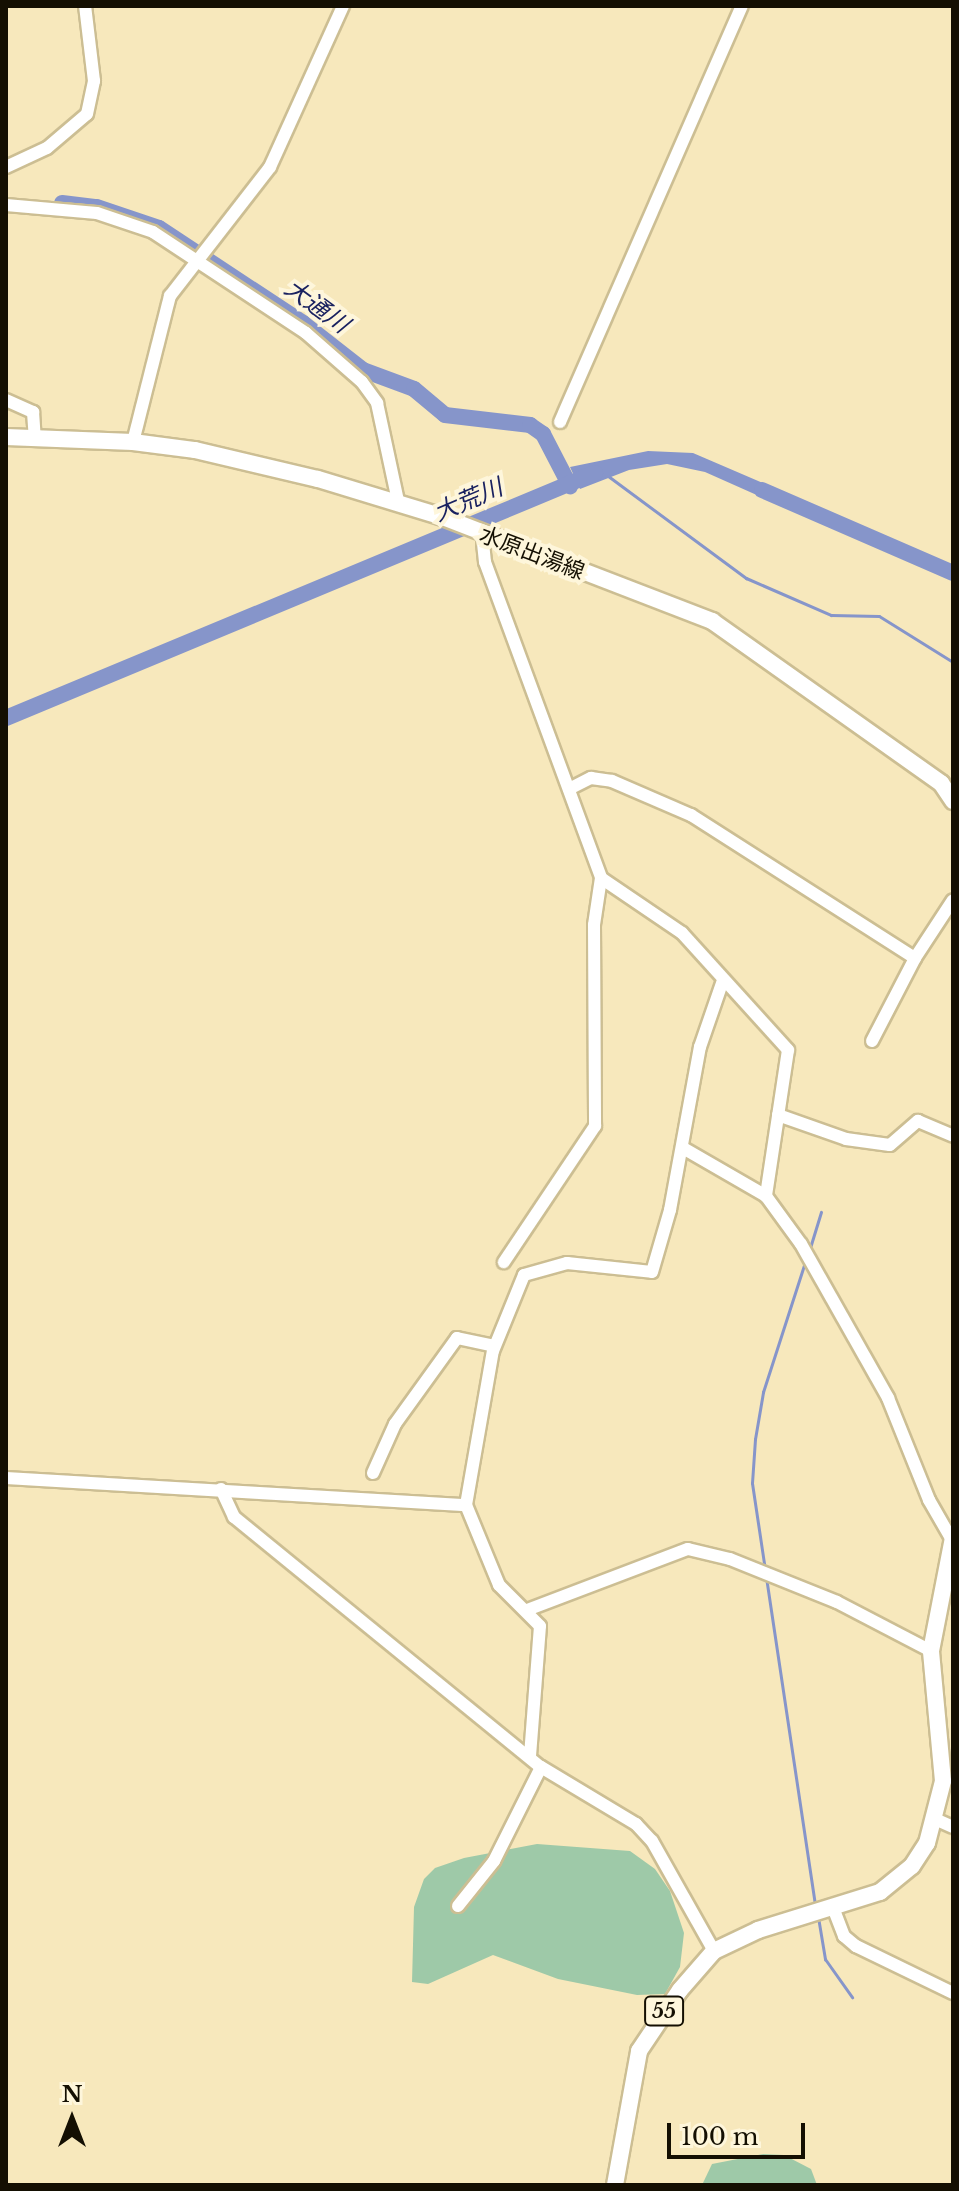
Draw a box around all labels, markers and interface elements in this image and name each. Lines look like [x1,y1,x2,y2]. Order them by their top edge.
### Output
water label: 大通川 [279,273,355,339]
water label: 大荒川 [429,473,507,527]
street label: 水原出湯線 [476,521,588,585]
road number: 55 [644,1995,684,2027]
north arrow [32,2079,112,2159]
text: N [62,2081,82,2108]
scale bar [671,2107,809,2157]
text: 100 m [681,2122,759,2151]

